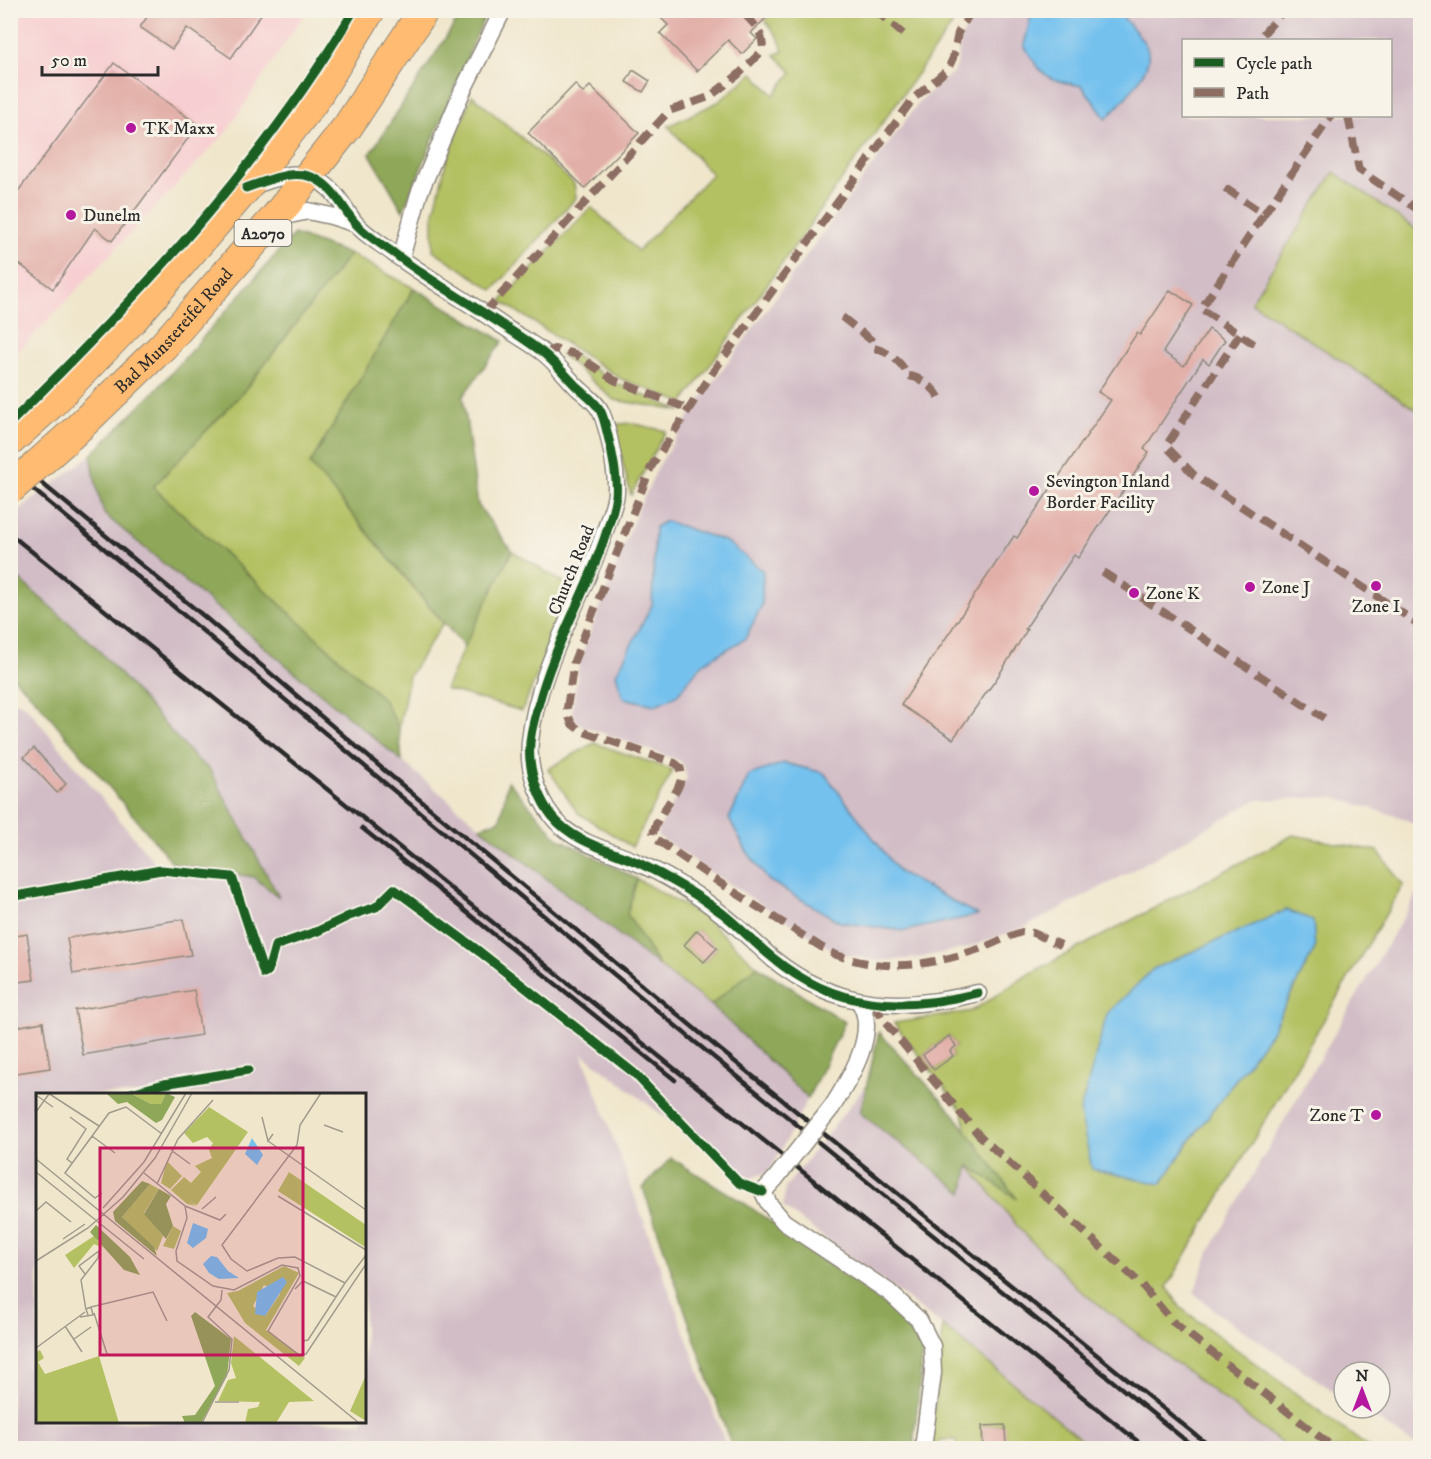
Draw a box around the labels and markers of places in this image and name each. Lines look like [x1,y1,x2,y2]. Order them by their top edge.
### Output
place label: TK Maxx [143,118,215,140]
marker: TK Maxx [124,121,138,135]
place label: Dunelm [83,205,141,227]
marker: Dunelm [64,208,78,222]
place label: Sevington Inland Border Facility [1046,471,1170,514]
marker: Sevington Inland Border Facility [1027,484,1041,498]
place label: Zone J [1262,577,1310,599]
marker: Zone I [1369,579,1383,593]
marker: Zone J [1243,580,1257,594]
place label: Zone K [1146,583,1200,605]
marker: Zone K [1127,586,1141,600]
place label: Zone I [1352,596,1400,618]
place label: Zone T [1309,1105,1364,1127]
marker: Zone T [1369,1108,1383,1122]

